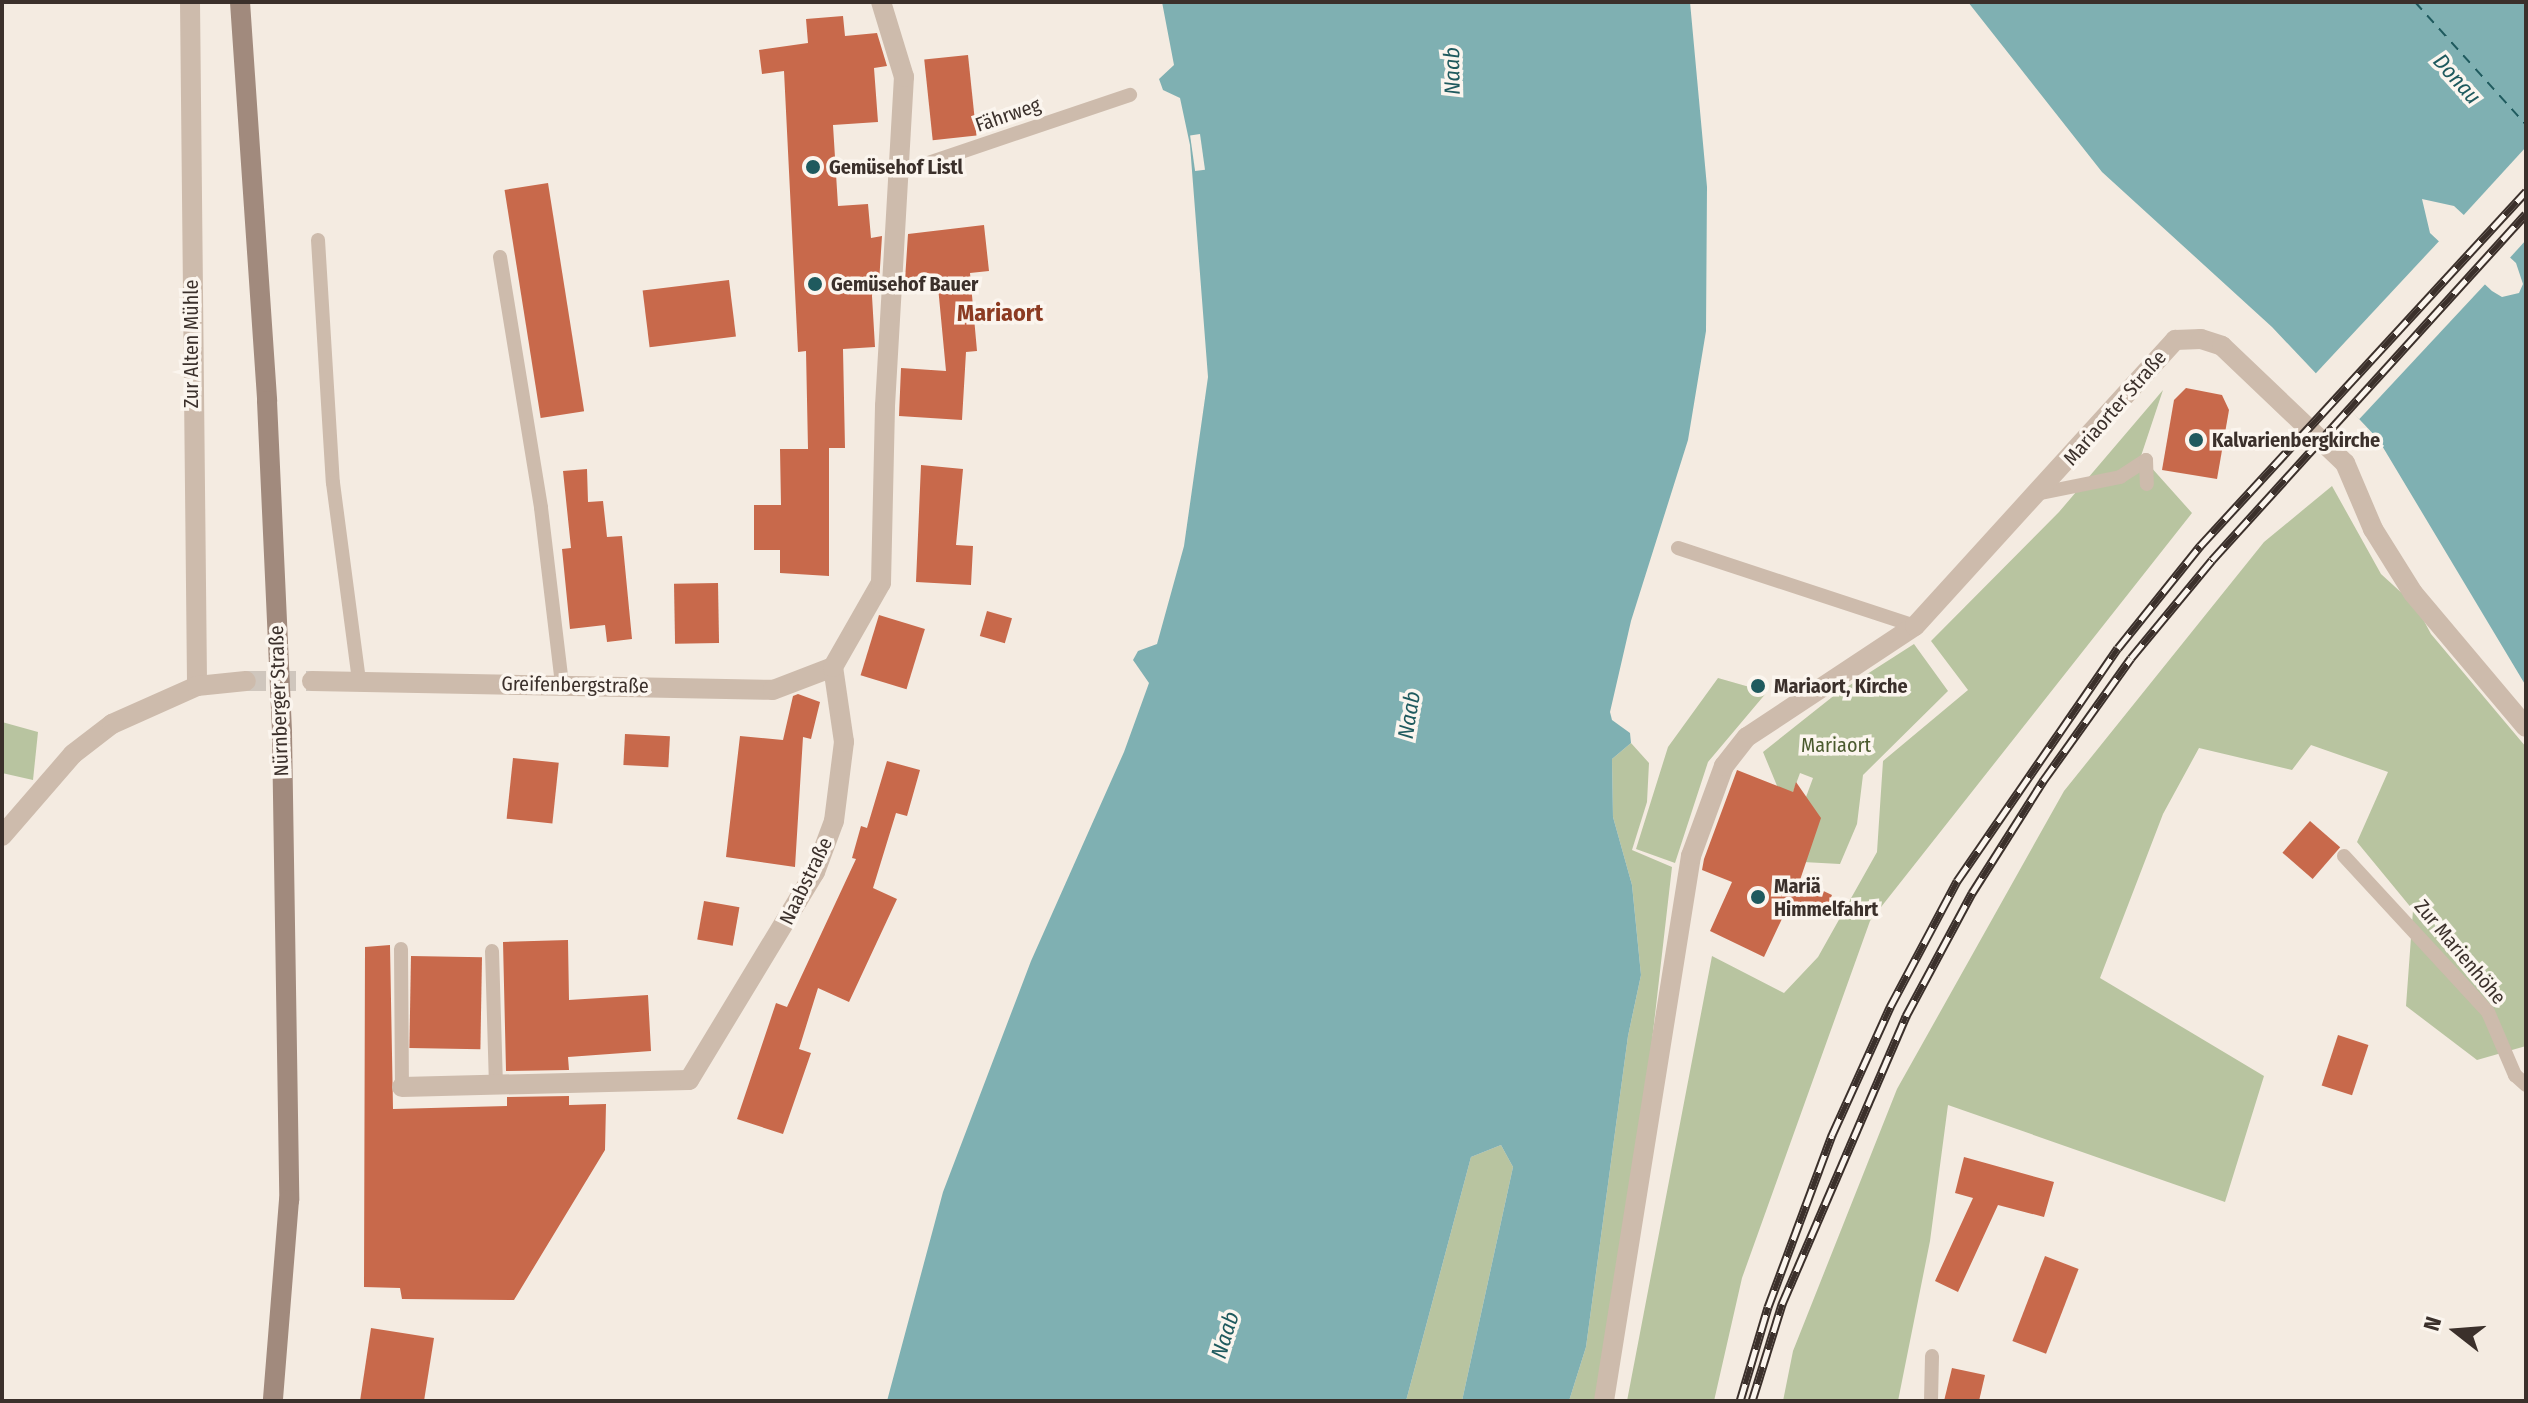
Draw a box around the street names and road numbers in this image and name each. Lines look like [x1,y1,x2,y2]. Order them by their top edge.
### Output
street label: Fährweg [972,93,1044,137]
street label: Zur Alten Mühle [179,280,203,408]
street label: Mariaorter Straße [2059,346,2171,470]
street label: Nürnberger Straße [264,625,294,777]
street label: Greifenbergstraße [501,672,649,698]
street label: Naabstraße [775,833,837,929]
street label: Zur Marienhöhe [2409,895,2511,1009]

